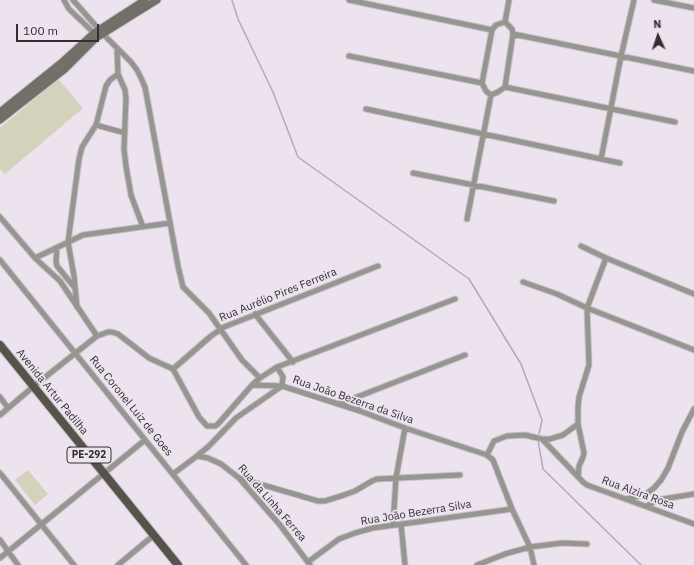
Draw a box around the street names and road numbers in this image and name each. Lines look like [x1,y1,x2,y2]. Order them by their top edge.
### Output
street label: Rua Aurélio Pires Ferreira [217,265,339,325]
street label: Avenida Artur Padilha [13,346,91,438]
street label: Rua Coronel Luiz de Goes [87,353,175,459]
street label: Rua João Bezerra da Silva [291,373,415,427]
road number: PE-292 [67,447,111,463]
street label: Rua da Linha Ferrea [235,462,309,544]
street label: Rua Alzira Rosa [600,474,676,512]
street label: Rua João Bezerra Silva [360,498,472,528]

